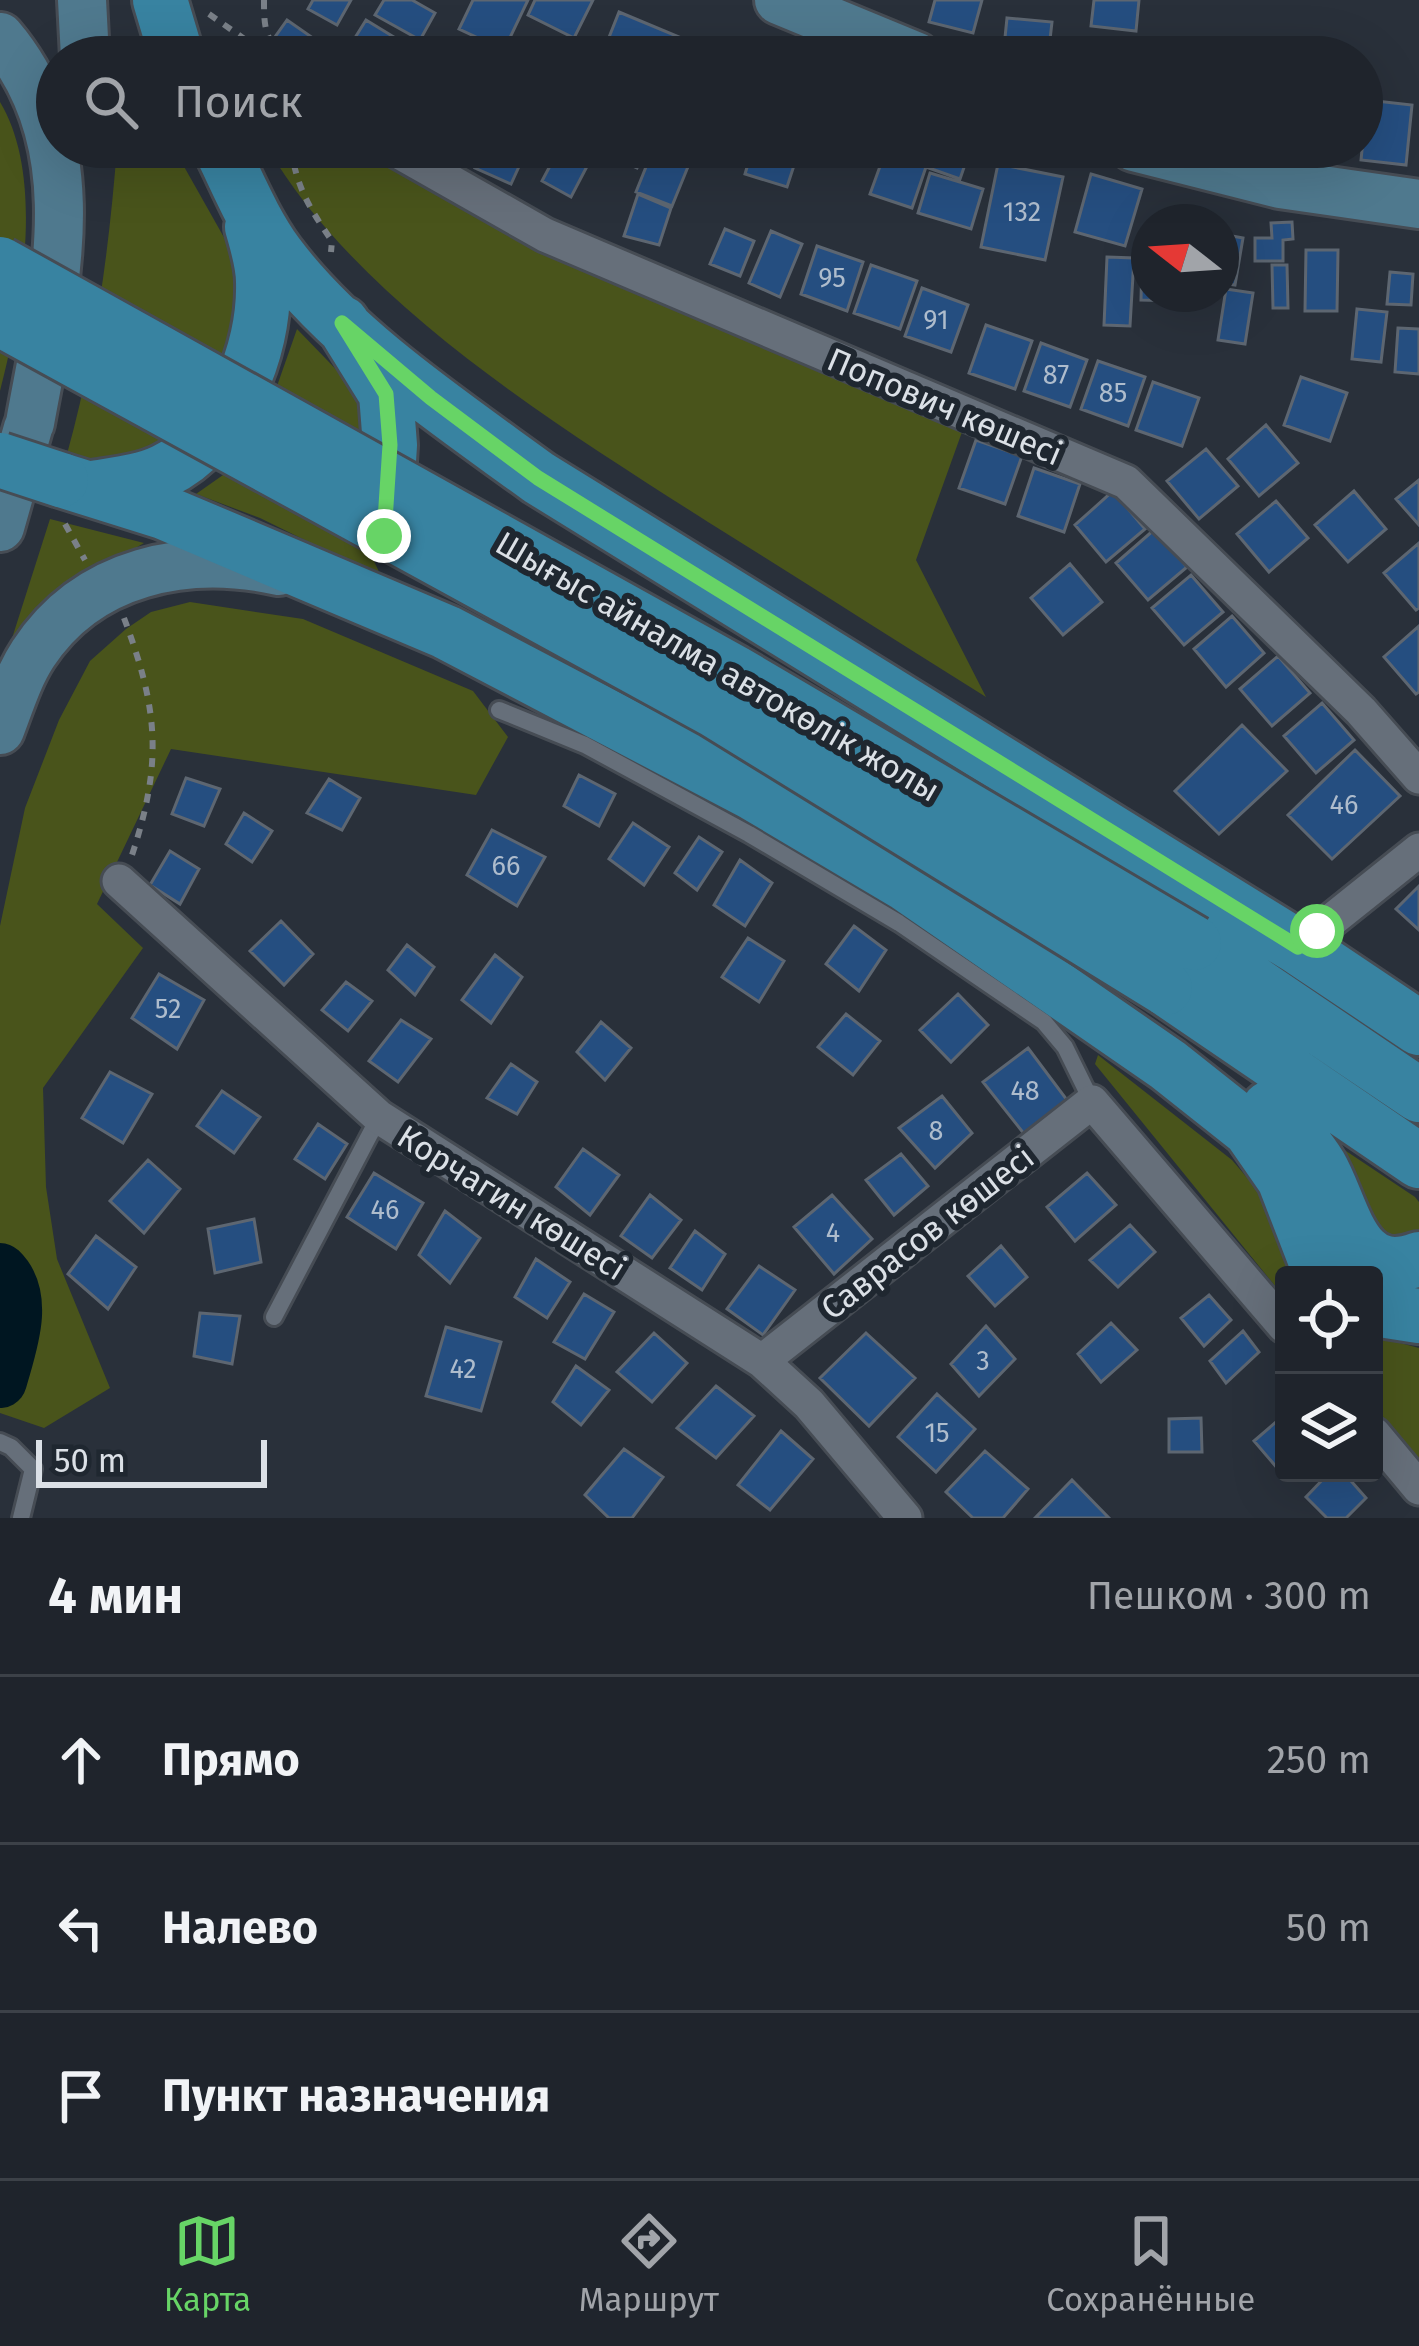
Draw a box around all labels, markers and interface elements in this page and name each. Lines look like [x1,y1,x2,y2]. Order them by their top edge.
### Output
search box [36,36,1383,168]
icon: search [78,69,144,135]
text: Поиск [174,75,303,129]
house number: 132 [1003,196,1041,228]
north arrow [1131,204,1239,312]
house number: 95 [818,262,846,294]
house number: 91 [923,304,949,336]
street label: Попович көшесі [821,339,1068,474]
house number: 87 [1043,359,1069,391]
house number: 85 [1099,377,1127,409]
route end [357,509,411,563]
street label: Шығыс айналма автокөлік жолы [488,523,947,811]
house number: 46 [1330,789,1358,821]
house number: 66 [492,850,520,882]
route start [1290,904,1344,958]
house number: 52 [155,993,181,1025]
house number: 48 [1010,1075,1040,1107]
house number: 8 [929,1115,943,1147]
street label: Корчагин көшесі [390,1117,633,1289]
street label: Саврасов көшесі [813,1137,1042,1328]
house number: 46 [371,1194,399,1226]
house number: 4 [826,1217,840,1249]
map controls [1275,1266,1383,1482]
button: locate [1275,1266,1383,1374]
house number: 3 [976,1345,990,1377]
house number: 42 [449,1353,477,1385]
button: layers [1275,1374,1383,1482]
house number: 15 [924,1417,950,1449]
scale bar [36,1434,267,1487]
text: 50 m [54,1441,126,1481]
text: 4 мин [48,1565,183,1627]
text: Пешком · 300 m [1087,1573,1371,1619]
icon: ahead [48,1727,114,1793]
text: Прямо [162,1733,300,1787]
text: 250 m [1267,1737,1371,1783]
icon: left [48,1895,114,1961]
text: Налево [162,1901,318,1955]
text: 50 m [1286,1905,1371,1951]
icon: arrive [48,2063,114,2129]
text: Пункт назначения [162,2069,550,2123]
tab: Карта [164,2208,251,2320]
tab: Маршрут [579,2208,719,2320]
tab: Сохранённые [1046,2208,1255,2320]

